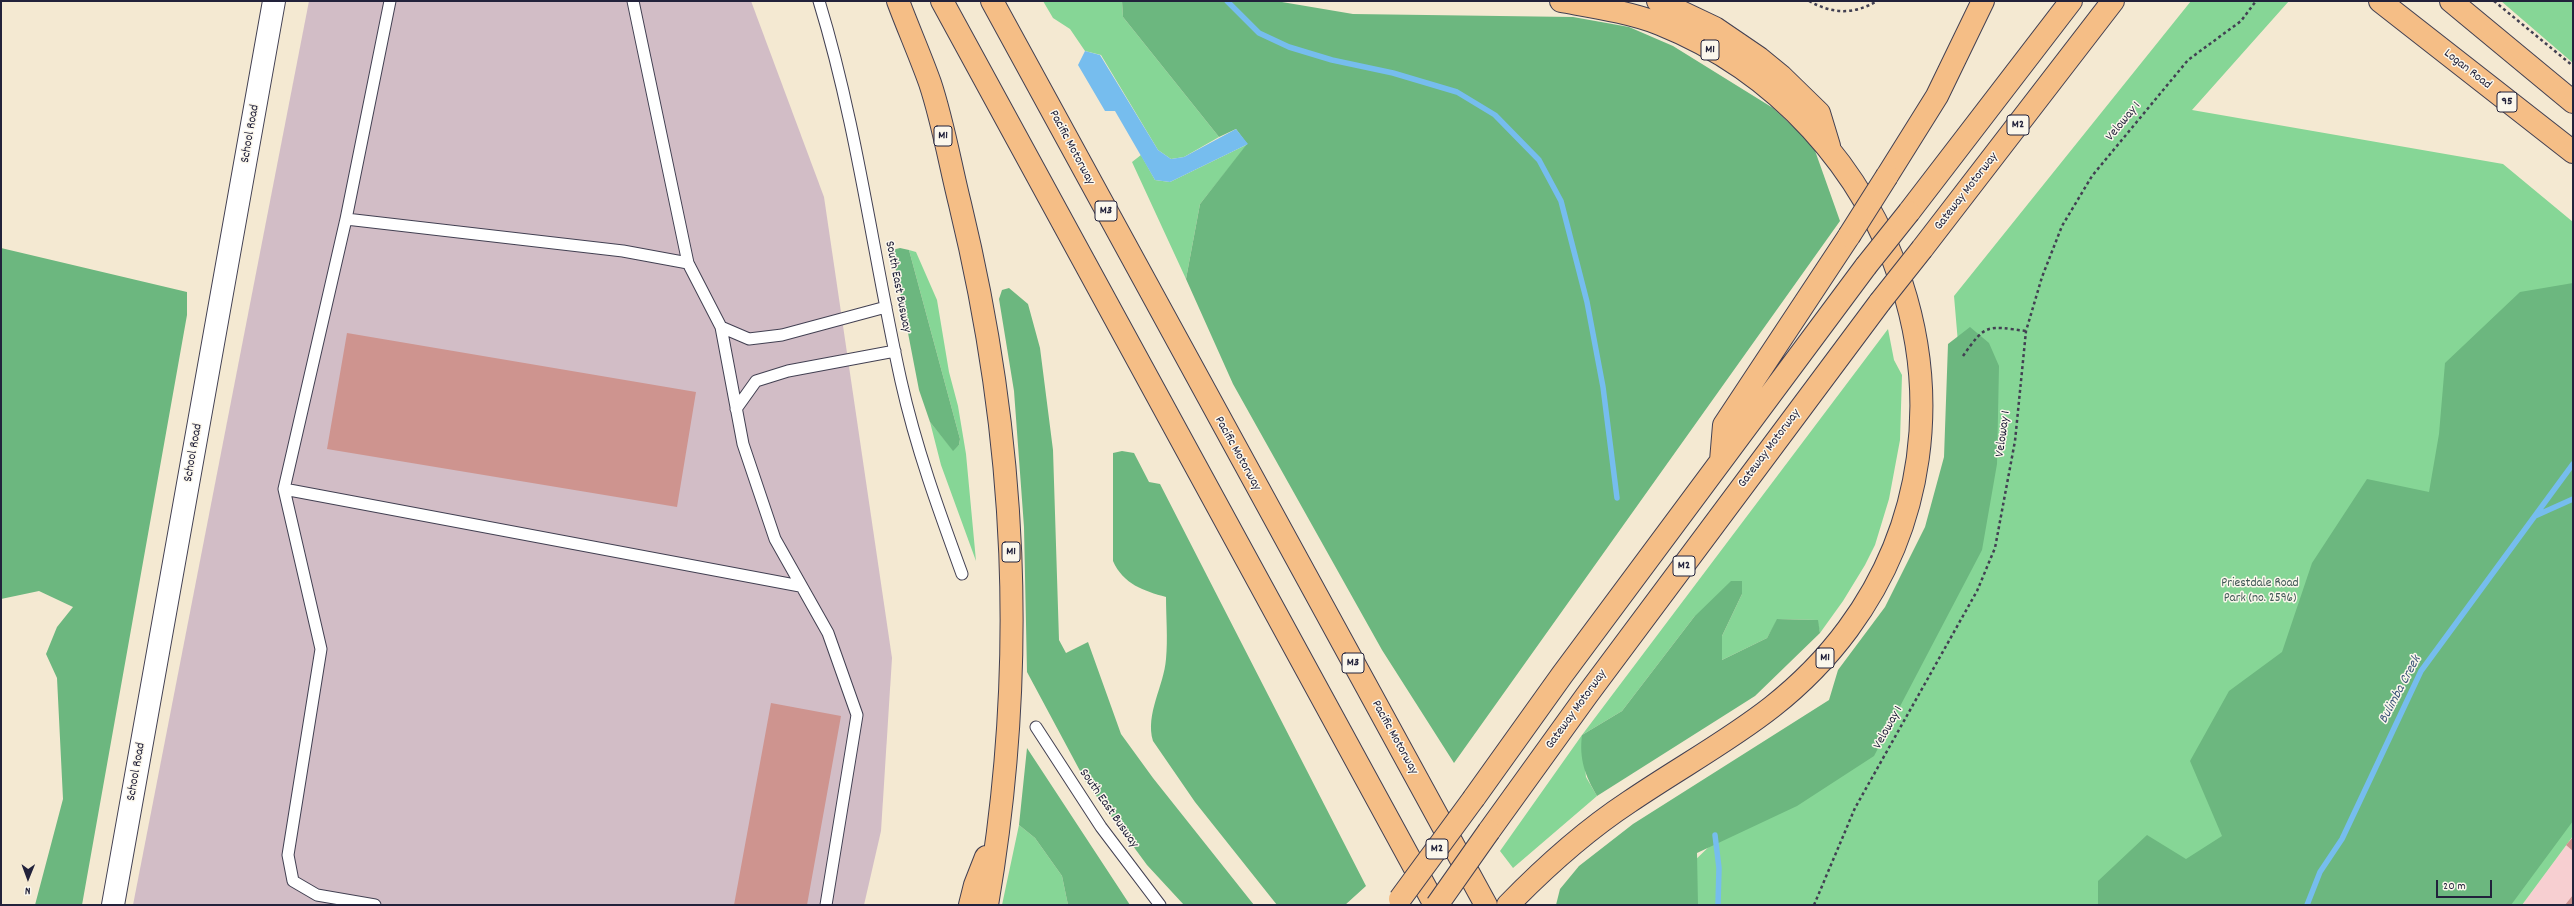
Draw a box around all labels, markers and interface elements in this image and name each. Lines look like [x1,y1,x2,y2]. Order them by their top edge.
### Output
road number: M1 [1701,40,1719,60]
street label: Logan Road [2440,47,2494,93]
road number: 95 [2497,92,2517,112]
street label: Veloway 1 [2103,99,2145,145]
street label: School Road [238,104,264,164]
street label: Pacific Motorway [1045,108,1097,188]
road number: M2 [2007,115,2029,135]
road number: M1 [934,126,952,146]
street label: Gateway Motorway [1932,150,2002,234]
road number: M3 [1095,201,1117,221]
street label: South East Busway [880,240,914,334]
street label: Gateway Motorway [1735,407,1805,491]
street label: Veloway 1 [1993,410,2015,458]
street label: Pacific Motorway [1210,414,1264,494]
street label: School Road [181,423,207,483]
road number: M1 [1002,542,1020,562]
road number: M2 [1673,556,1695,576]
park label: Priestdale Road Park (no. 2596) [2221,576,2299,607]
road number: M1 [1816,648,1834,668]
road number: M3 [1342,653,1364,673]
water label: Bulimba Creek [2376,653,2426,727]
street label: Gateway Motorway [1543,667,1611,753]
street label: Pacific Motorway [1367,698,1421,778]
street label: Veloway 1 [1871,704,1907,752]
street label: School Road [124,742,150,802]
street label: South East Busway [1075,766,1141,852]
road number: M2 [1426,839,1448,859]
north arrow [8,858,48,898]
scale bar [2438,872,2494,898]
text: 20 m [2443,878,2466,895]
text: N [25,882,31,898]

